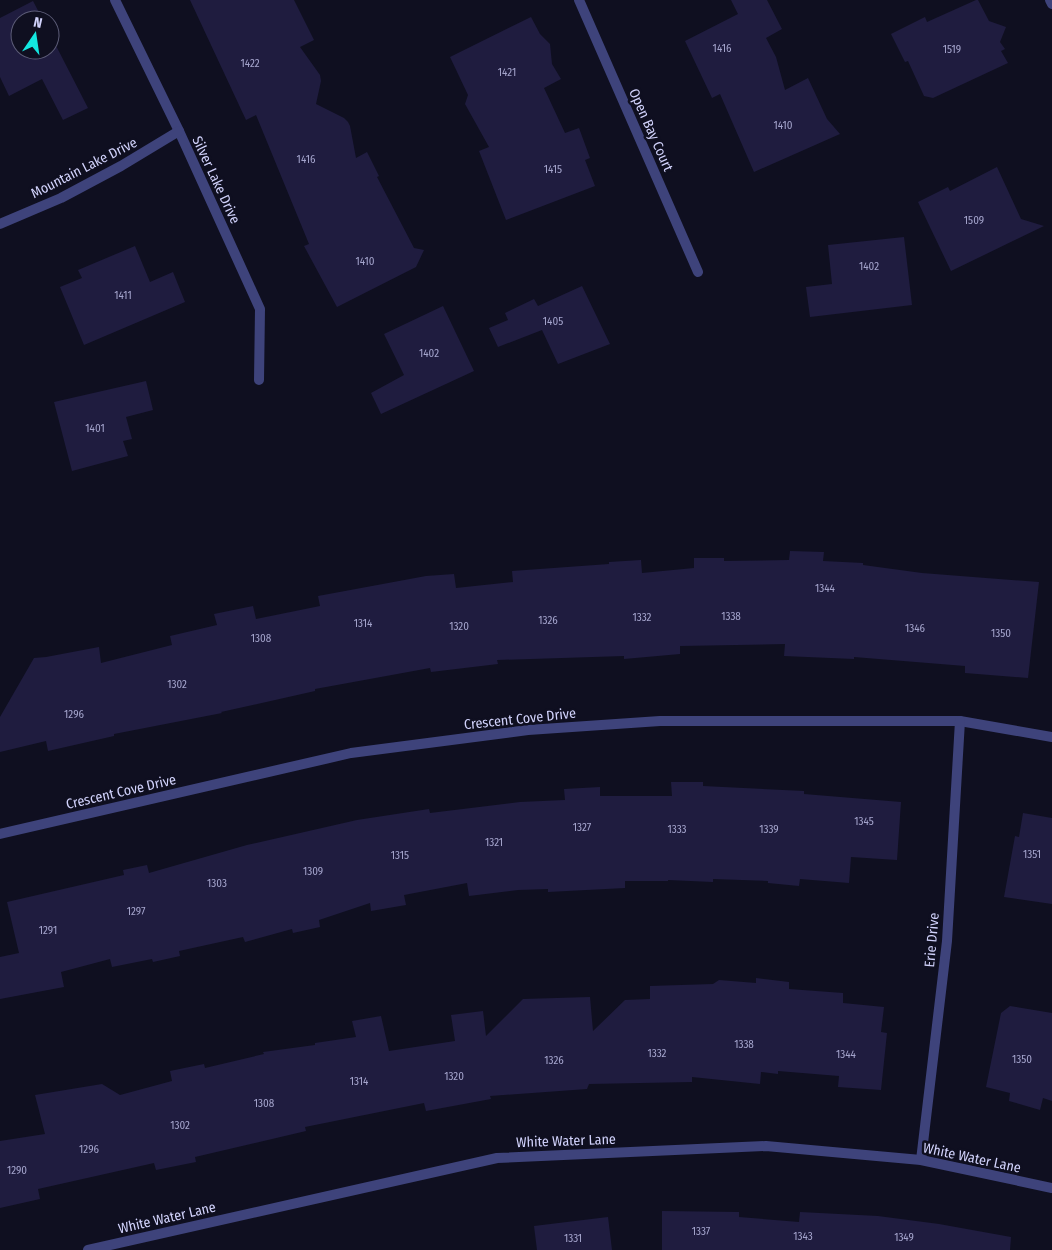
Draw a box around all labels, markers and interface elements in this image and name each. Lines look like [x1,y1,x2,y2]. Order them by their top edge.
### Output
north arrow [10,10,60,60]
text: N [32,14,44,32]
house number: 1416 [713,42,732,55]
house number: 1519 [943,43,961,56]
house number: 1422 [240,57,260,70]
house number: 1421 [498,66,516,79]
street label: Open Bay Court [625,86,677,174]
house number: 1410 [773,119,793,132]
street label: Mountain Lake Drive [28,134,140,202]
street label: Silver Lake Drive [188,134,244,226]
house number: 1416 [297,153,316,166]
house number: 1415 [544,163,562,176]
house number: 1509 [964,214,984,227]
house number: 1410 [355,255,375,268]
house number: 1402 [859,260,879,273]
house number: 1411 [114,289,132,302]
house number: 1405 [543,315,563,328]
house number: 1402 [419,347,439,360]
house number: 1401 [85,422,105,435]
house number: 1344 [815,582,836,595]
house number: 1338 [721,610,741,623]
house number: 1332 [633,611,652,624]
house number: 1326 [538,614,558,627]
house number: 1314 [354,617,373,630]
house number: 1320 [449,620,469,633]
house number: 1346 [905,622,926,635]
house number: 1350 [991,627,1011,640]
house number: 1308 [251,632,272,645]
house number: 1302 [167,678,187,691]
street label: Crescent Cove Drive [463,705,577,733]
house number: 1296 [64,708,84,721]
street label: Crescent Cove Drive [64,771,178,813]
house number: 1345 [854,815,874,828]
house number: 1327 [573,821,592,834]
house number: 1333 [667,823,687,836]
house number: 1339 [759,823,779,836]
house number: 1321 [485,836,503,849]
house number: 1351 [1023,848,1041,861]
house number: 1315 [391,849,409,862]
house number: 1309 [303,865,323,878]
house number: 1303 [207,877,227,890]
house number: 1297 [127,905,146,918]
street label: Erie Drive [921,912,943,968]
house number: 1291 [39,924,57,937]
house number: 1338 [734,1038,754,1051]
house number: 1332 [648,1047,667,1060]
house number: 1344 [836,1048,857,1061]
house number: 1350 [1012,1053,1032,1066]
house number: 1326 [544,1054,564,1067]
house number: 1320 [444,1070,464,1083]
house number: 1314 [350,1075,369,1088]
house number: 1308 [254,1097,275,1110]
house number: 1302 [170,1119,190,1132]
street label: White Water Lane [516,1131,616,1151]
street label: White Water Lane [922,1139,1023,1177]
house number: 1296 [79,1143,99,1156]
house number: 1290 [7,1164,27,1177]
street label: White Water Lane [117,1198,218,1237]
house number: 1337 [692,1225,711,1238]
house number: 1343 [793,1230,813,1243]
house number: 1349 [894,1231,914,1244]
house number: 1331 [564,1232,582,1245]

